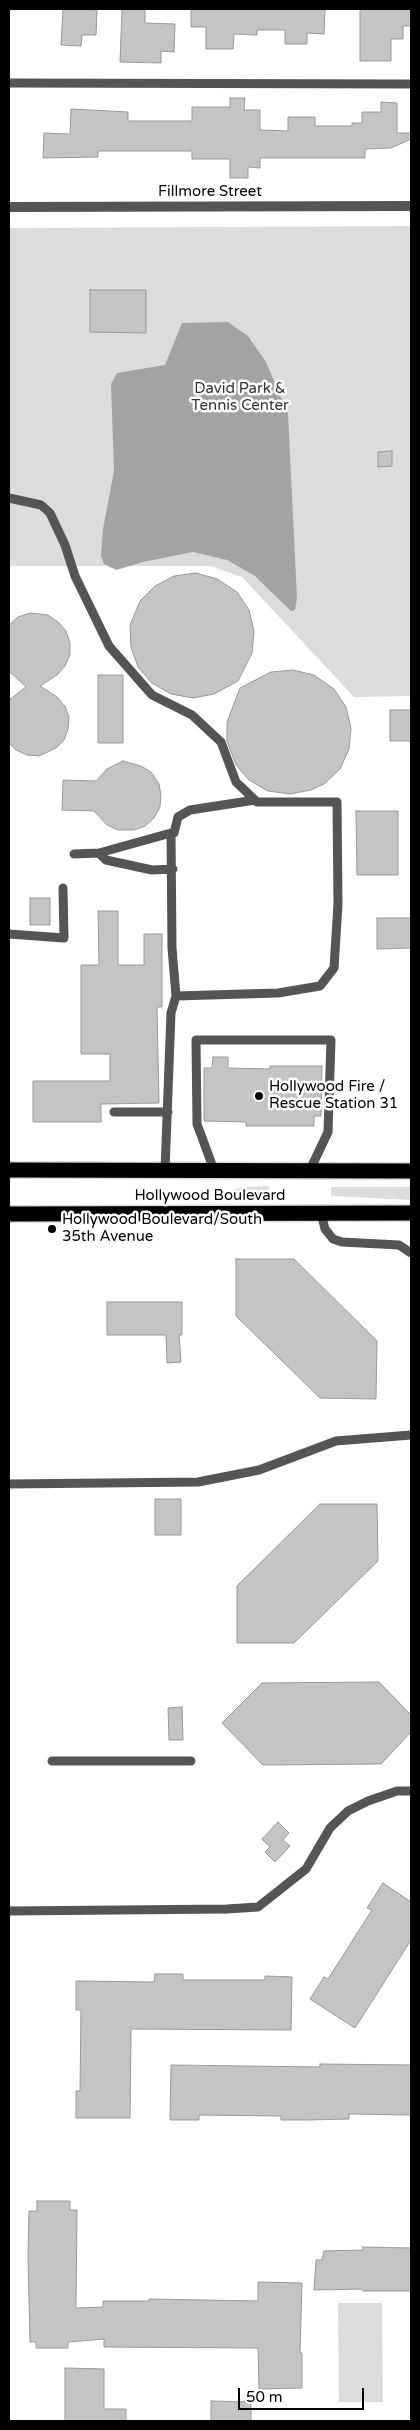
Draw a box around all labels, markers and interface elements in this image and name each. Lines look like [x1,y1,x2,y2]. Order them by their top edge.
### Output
street label: Fillmore Street [158,183,262,201]
park label: David Park & Tennis Center [191,380,289,415]
place label: Hollywood Fire / Rescue Station 31 [269,1078,398,1113]
marker: Hollywood Fire / Rescue Station 31 [253,1090,265,1102]
street label: Hollywood Boulevard [134,1187,286,1205]
place label: Hollywood Boulevard/South 35th Avenue [62,1211,262,1246]
marker: Hollywood Boulevard/South 35th Avenue [46,1223,58,1235]
scale bar [240,2378,366,2410]
text: 50 m [246,2388,283,2406]

